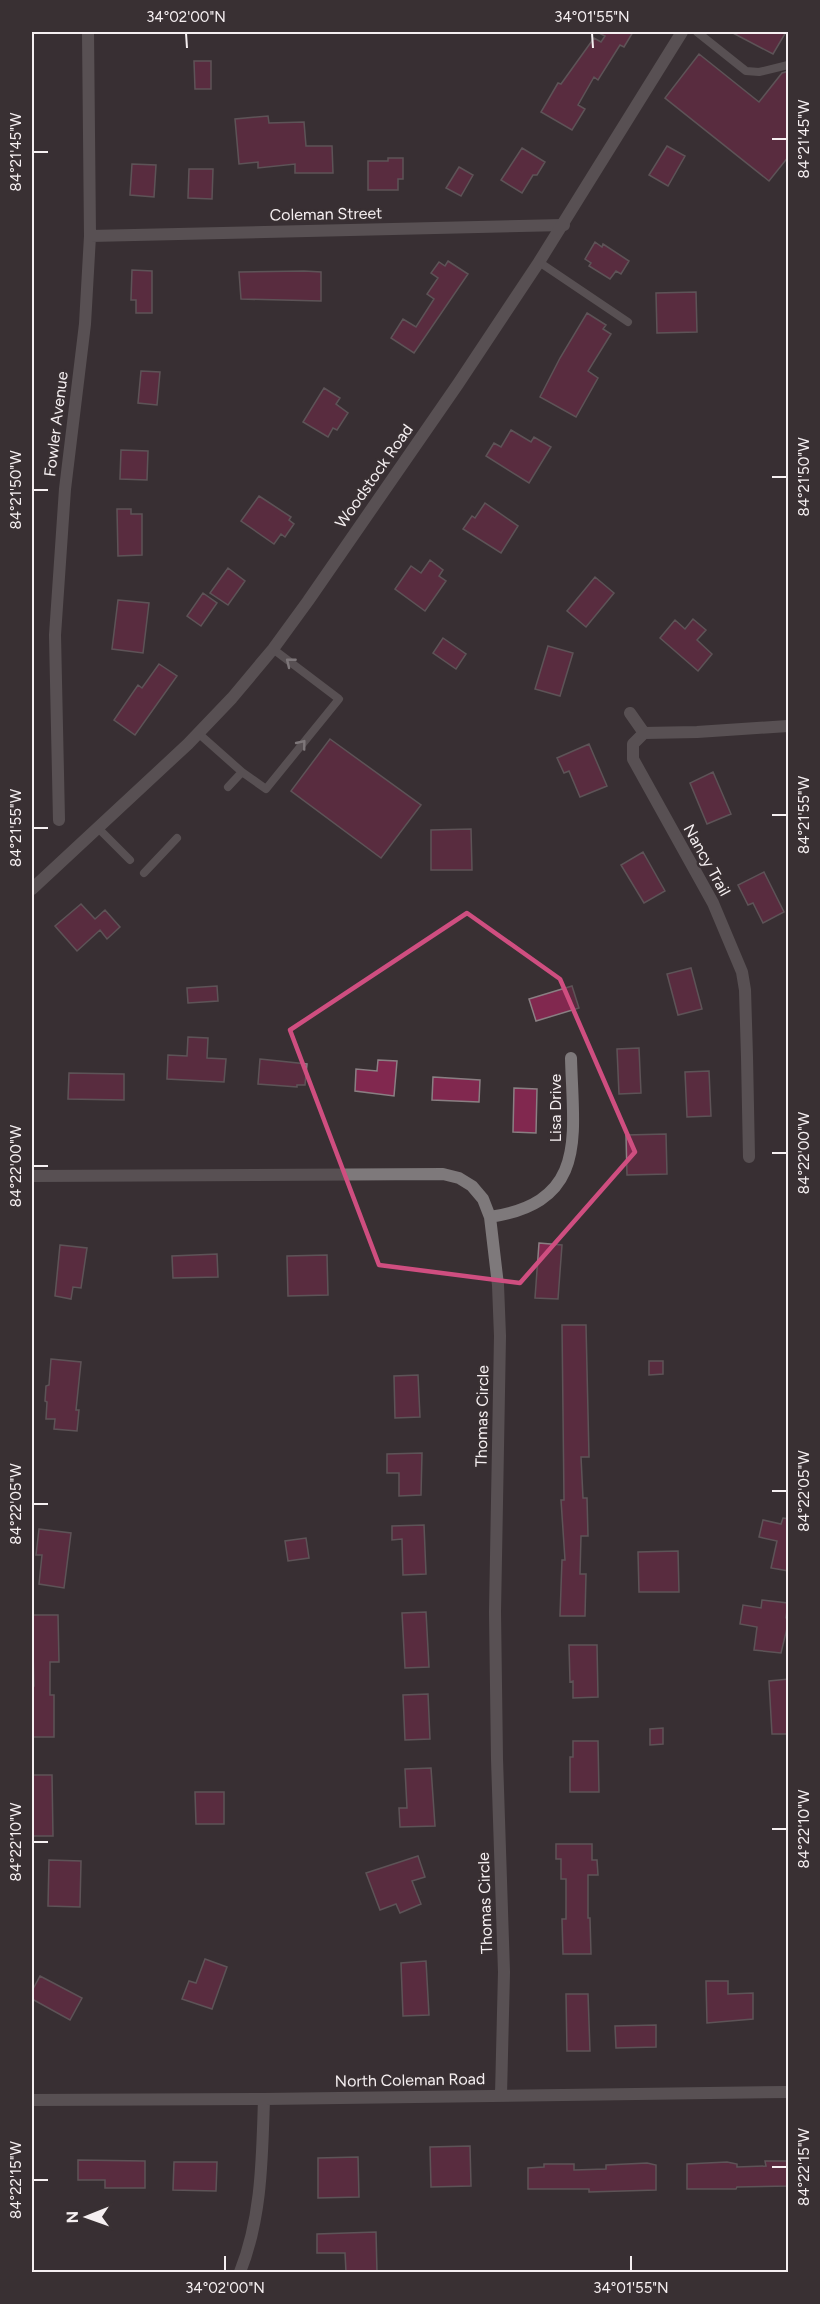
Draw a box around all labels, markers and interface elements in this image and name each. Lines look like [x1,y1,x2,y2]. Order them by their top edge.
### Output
text: 34°02'00"N [146,8,226,26]
text: 34°01'55"N [554,8,630,26]
text: 84°21'45"W [795,99,813,178]
text: 84°21'45"W [7,112,25,191]
street label: Coleman Street [270,204,382,224]
street label: Fowler Avenue [40,370,72,478]
street label: Woodstock Road [331,420,417,532]
text: 84°21'50"W [795,437,813,517]
text: 84°21'50"W [7,450,25,530]
one-way arrow [286,659,297,670]
one-way arrow [295,740,306,751]
text: 84°21'55"W [795,775,813,854]
text: 84°21'55"W [7,788,25,867]
street label: Nancy Trail [679,821,735,899]
street label: Lisa Drive [546,1073,565,1142]
text: 84°22'00"W [795,1111,813,1194]
text: 84°22'00"W [7,1124,25,1207]
street label: Thomas Circle [472,1365,492,1467]
text: 84°22'05"W [795,1450,813,1532]
text: 84°22'05"W [7,1463,25,1545]
text: 84°22'10"W [795,1789,813,1868]
text: 84°22'10"W [7,1802,25,1881]
street label: Thomas Circle [474,1852,496,1954]
street label: North Coleman Road [335,2069,485,2091]
text: 84°22'15"W [795,2127,813,2206]
text: 84°22'15"W [7,2140,25,2219]
north arrow [57,2187,117,2247]
text: N [63,2211,82,2224]
text: 34°02'00"N [185,2279,265,2297]
text: 34°01'55"N [593,2279,669,2297]

